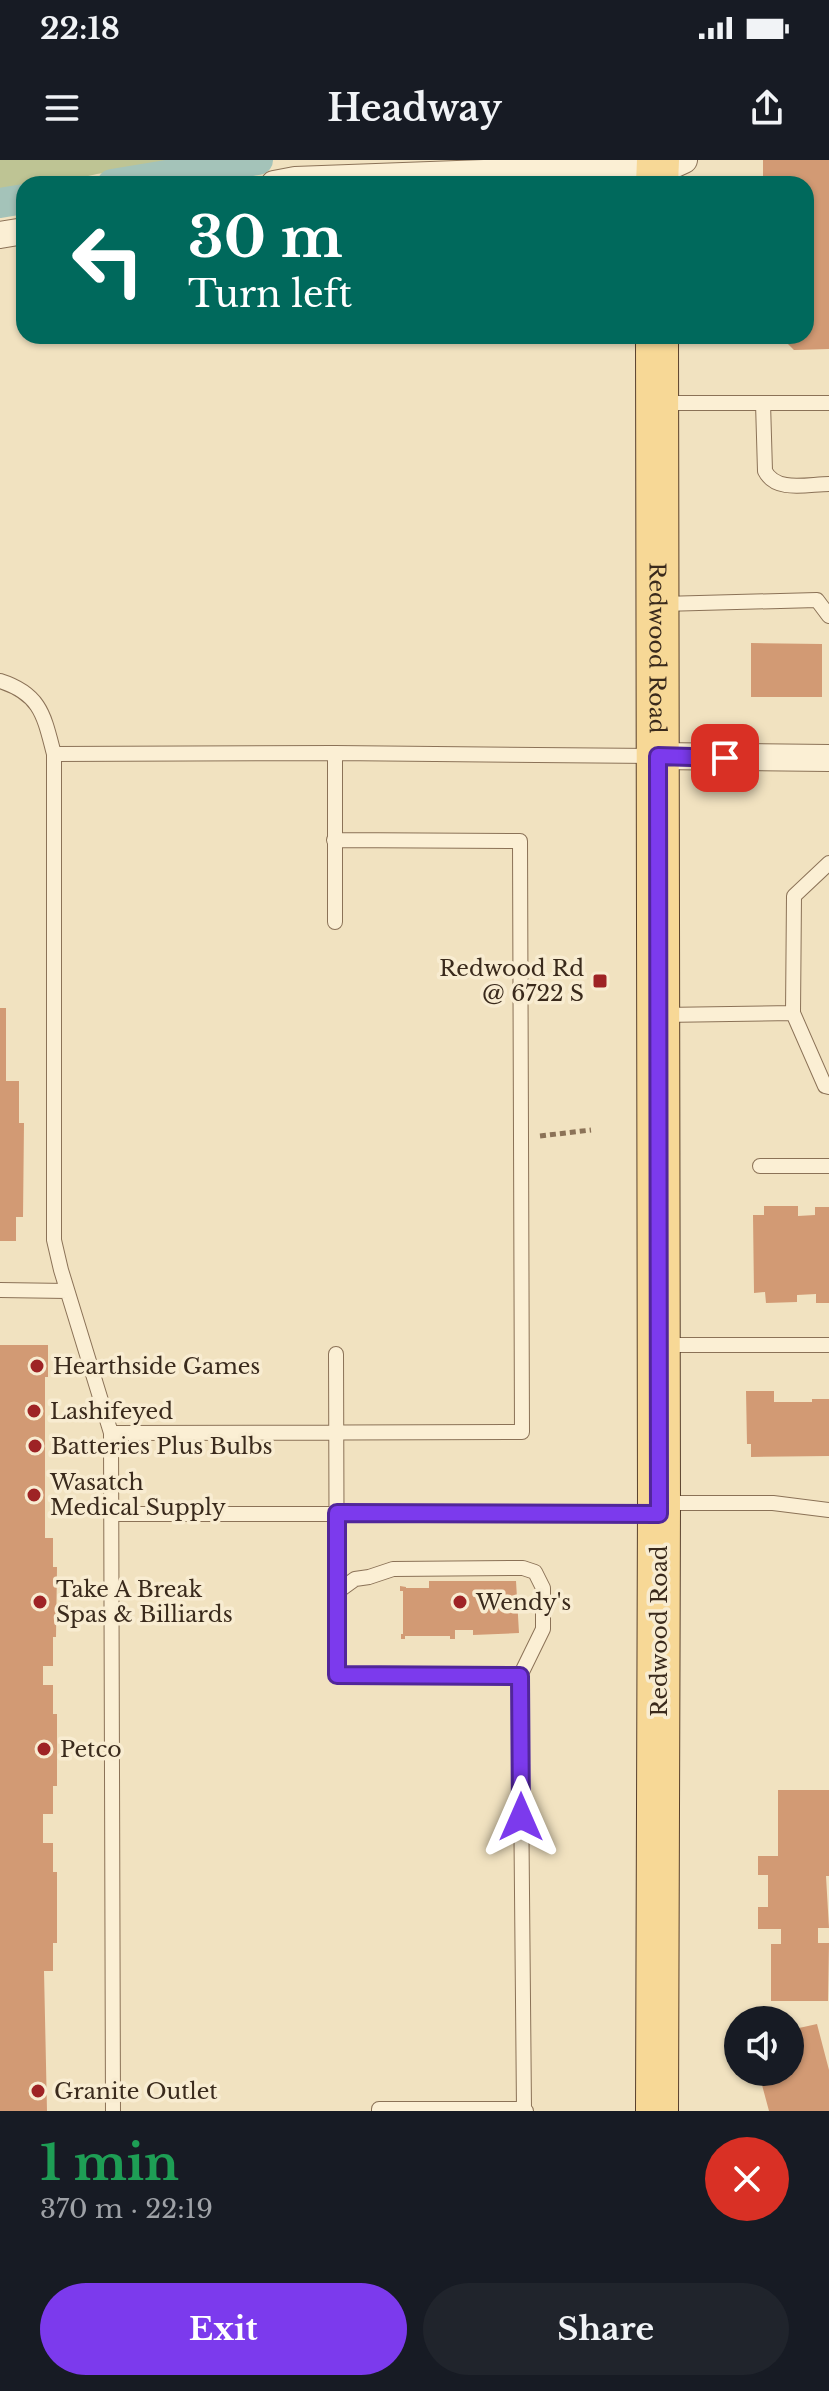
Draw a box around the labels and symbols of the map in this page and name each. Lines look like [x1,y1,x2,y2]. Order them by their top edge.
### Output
street label: Redwood Road [643,562,671,734]
pin [691,724,759,792]
place label: Redwood Rd @ 6722 S [439,955,584,1007]
marker: Redwood Rd @ 6722 S [591,972,609,990]
place label: Hearthside Games [53,1353,260,1380]
marker: Hearthside Games [28,1357,46,1375]
place label: Lashifeyed [50,1398,173,1425]
marker: Lashifeyed [25,1402,43,1420]
place label: Batteries Plus Bulbs [51,1433,273,1460]
marker: Batteries Plus Bulbs [26,1437,44,1455]
place label: Wasatch Medical Supply [49,1469,226,1521]
marker: Wasatch Medical Supply [25,1486,43,1504]
street label: Redwood Road [646,1545,673,1717]
place label: Take A Break Spas & Billiards [56,1576,233,1628]
place label: Wendy's [475,1589,571,1616]
marker: Take A Break Spas & Billiards [31,1593,49,1611]
marker: Wendy's [451,1593,469,1611]
place label: Petco [60,1736,122,1763]
marker: Petco [35,1740,53,1758]
position arrow [479,1775,563,1859]
place label: Granite Outlet [54,2078,218,2105]
marker: Granite Outlet [29,2082,47,2100]

